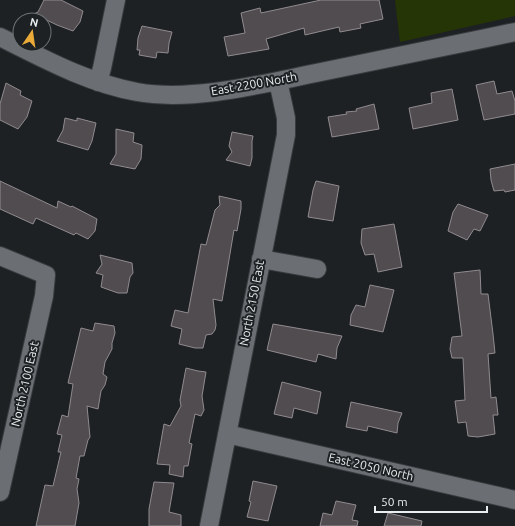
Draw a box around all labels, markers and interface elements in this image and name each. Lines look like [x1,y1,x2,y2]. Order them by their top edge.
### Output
north arrow [12,12,52,52]
text: N [29,15,40,29]
street label: East 2200 North [210,70,298,97]
street label: North 2150 East [237,259,266,347]
street label: North 2100 East [8,340,41,428]
street label: East 2050 North [327,450,415,483]
scale bar [375,488,487,514]
text: 50 m [381,495,408,508]

